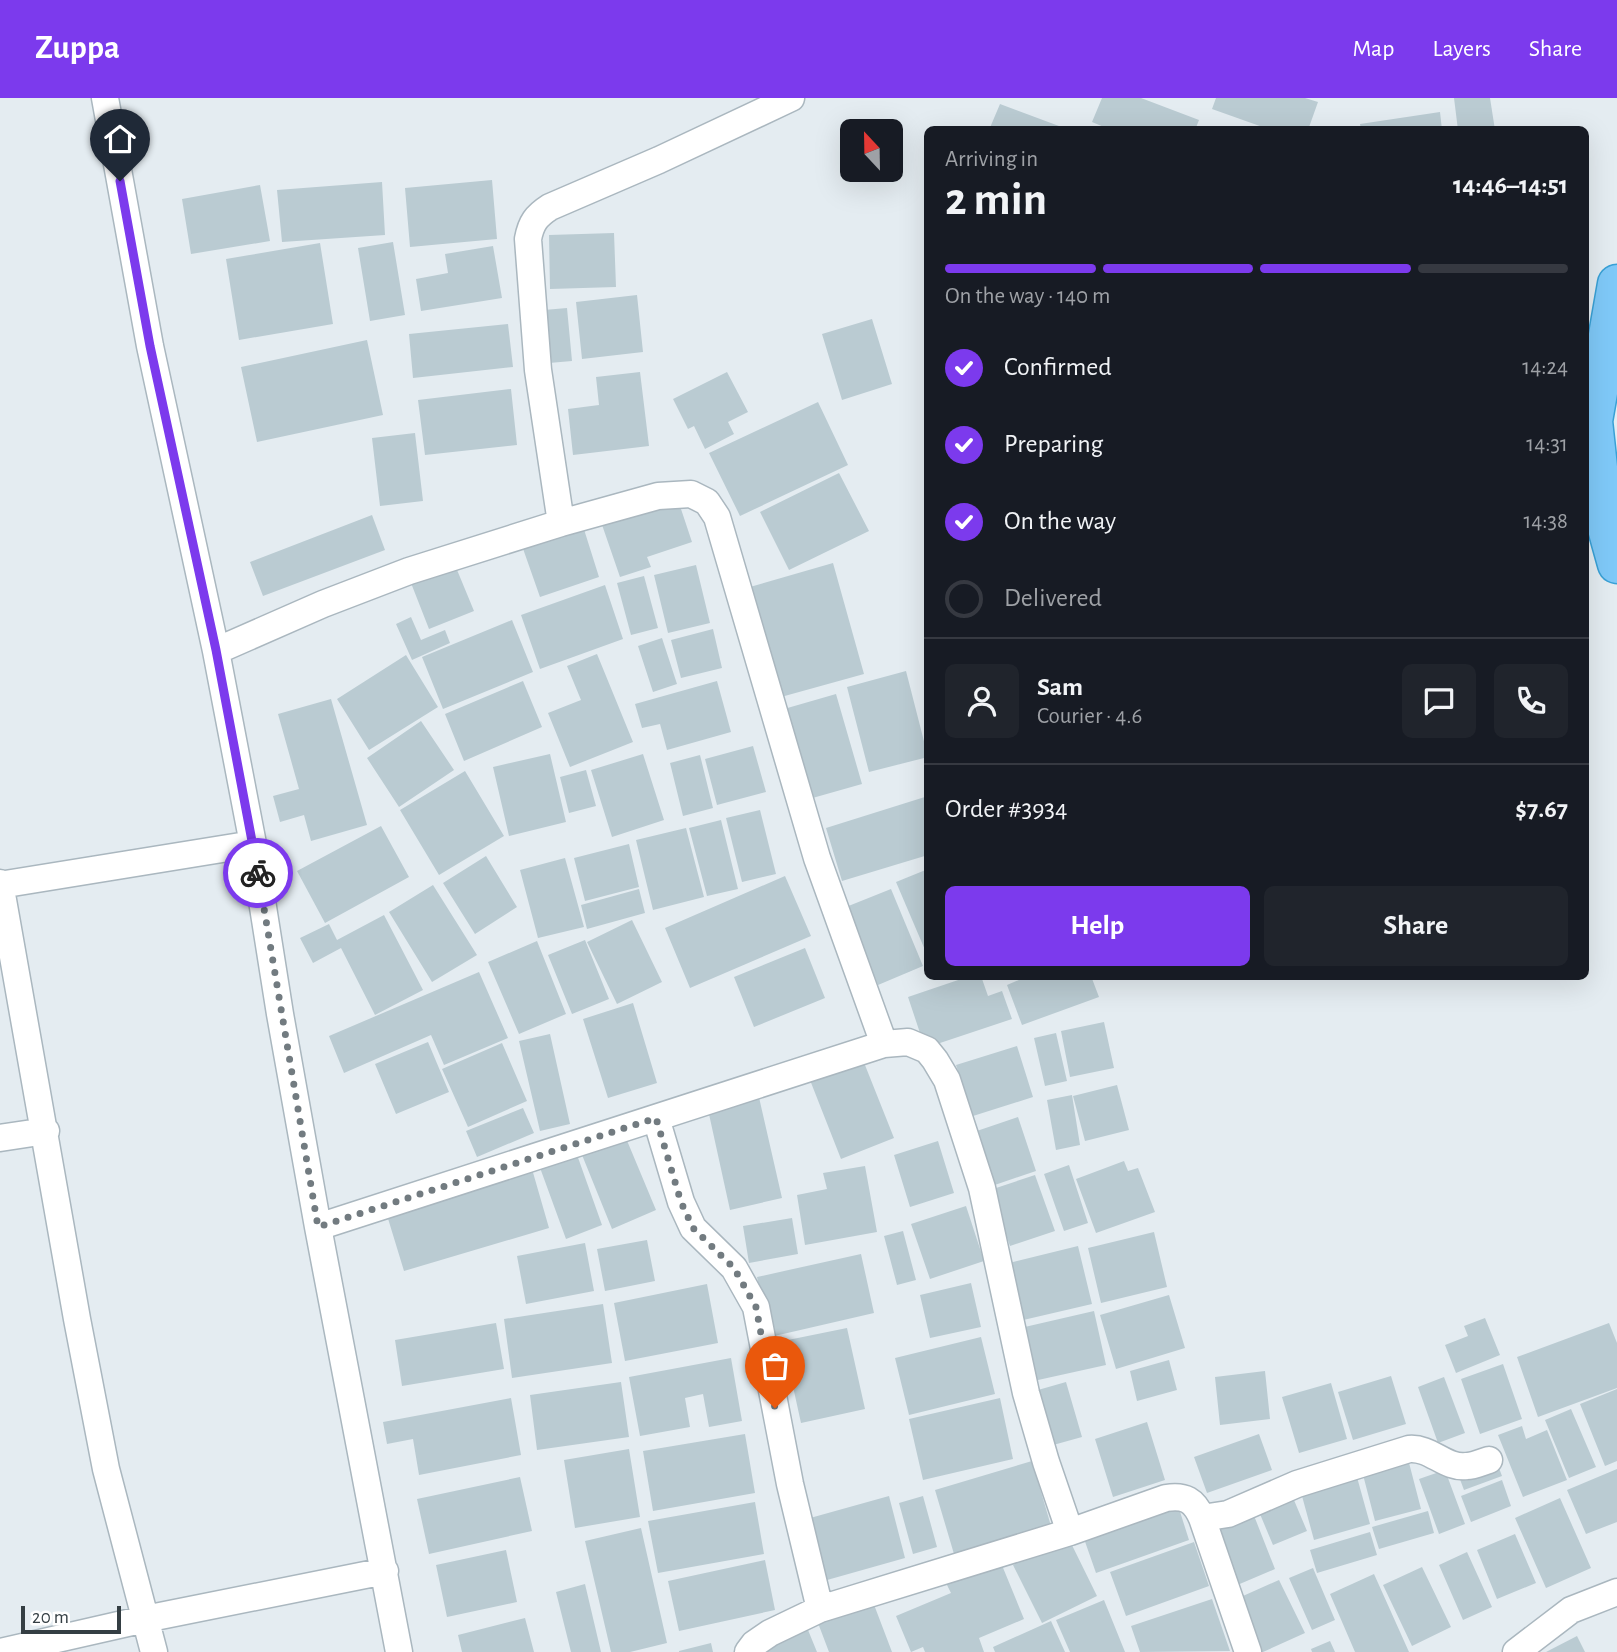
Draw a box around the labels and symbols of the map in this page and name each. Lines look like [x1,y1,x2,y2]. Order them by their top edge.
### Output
pin [90,109,150,181]
north arrow [840,119,903,182]
courier [223,838,293,908]
pin [745,1336,805,1408]
scale bar [21,1603,121,1635]

